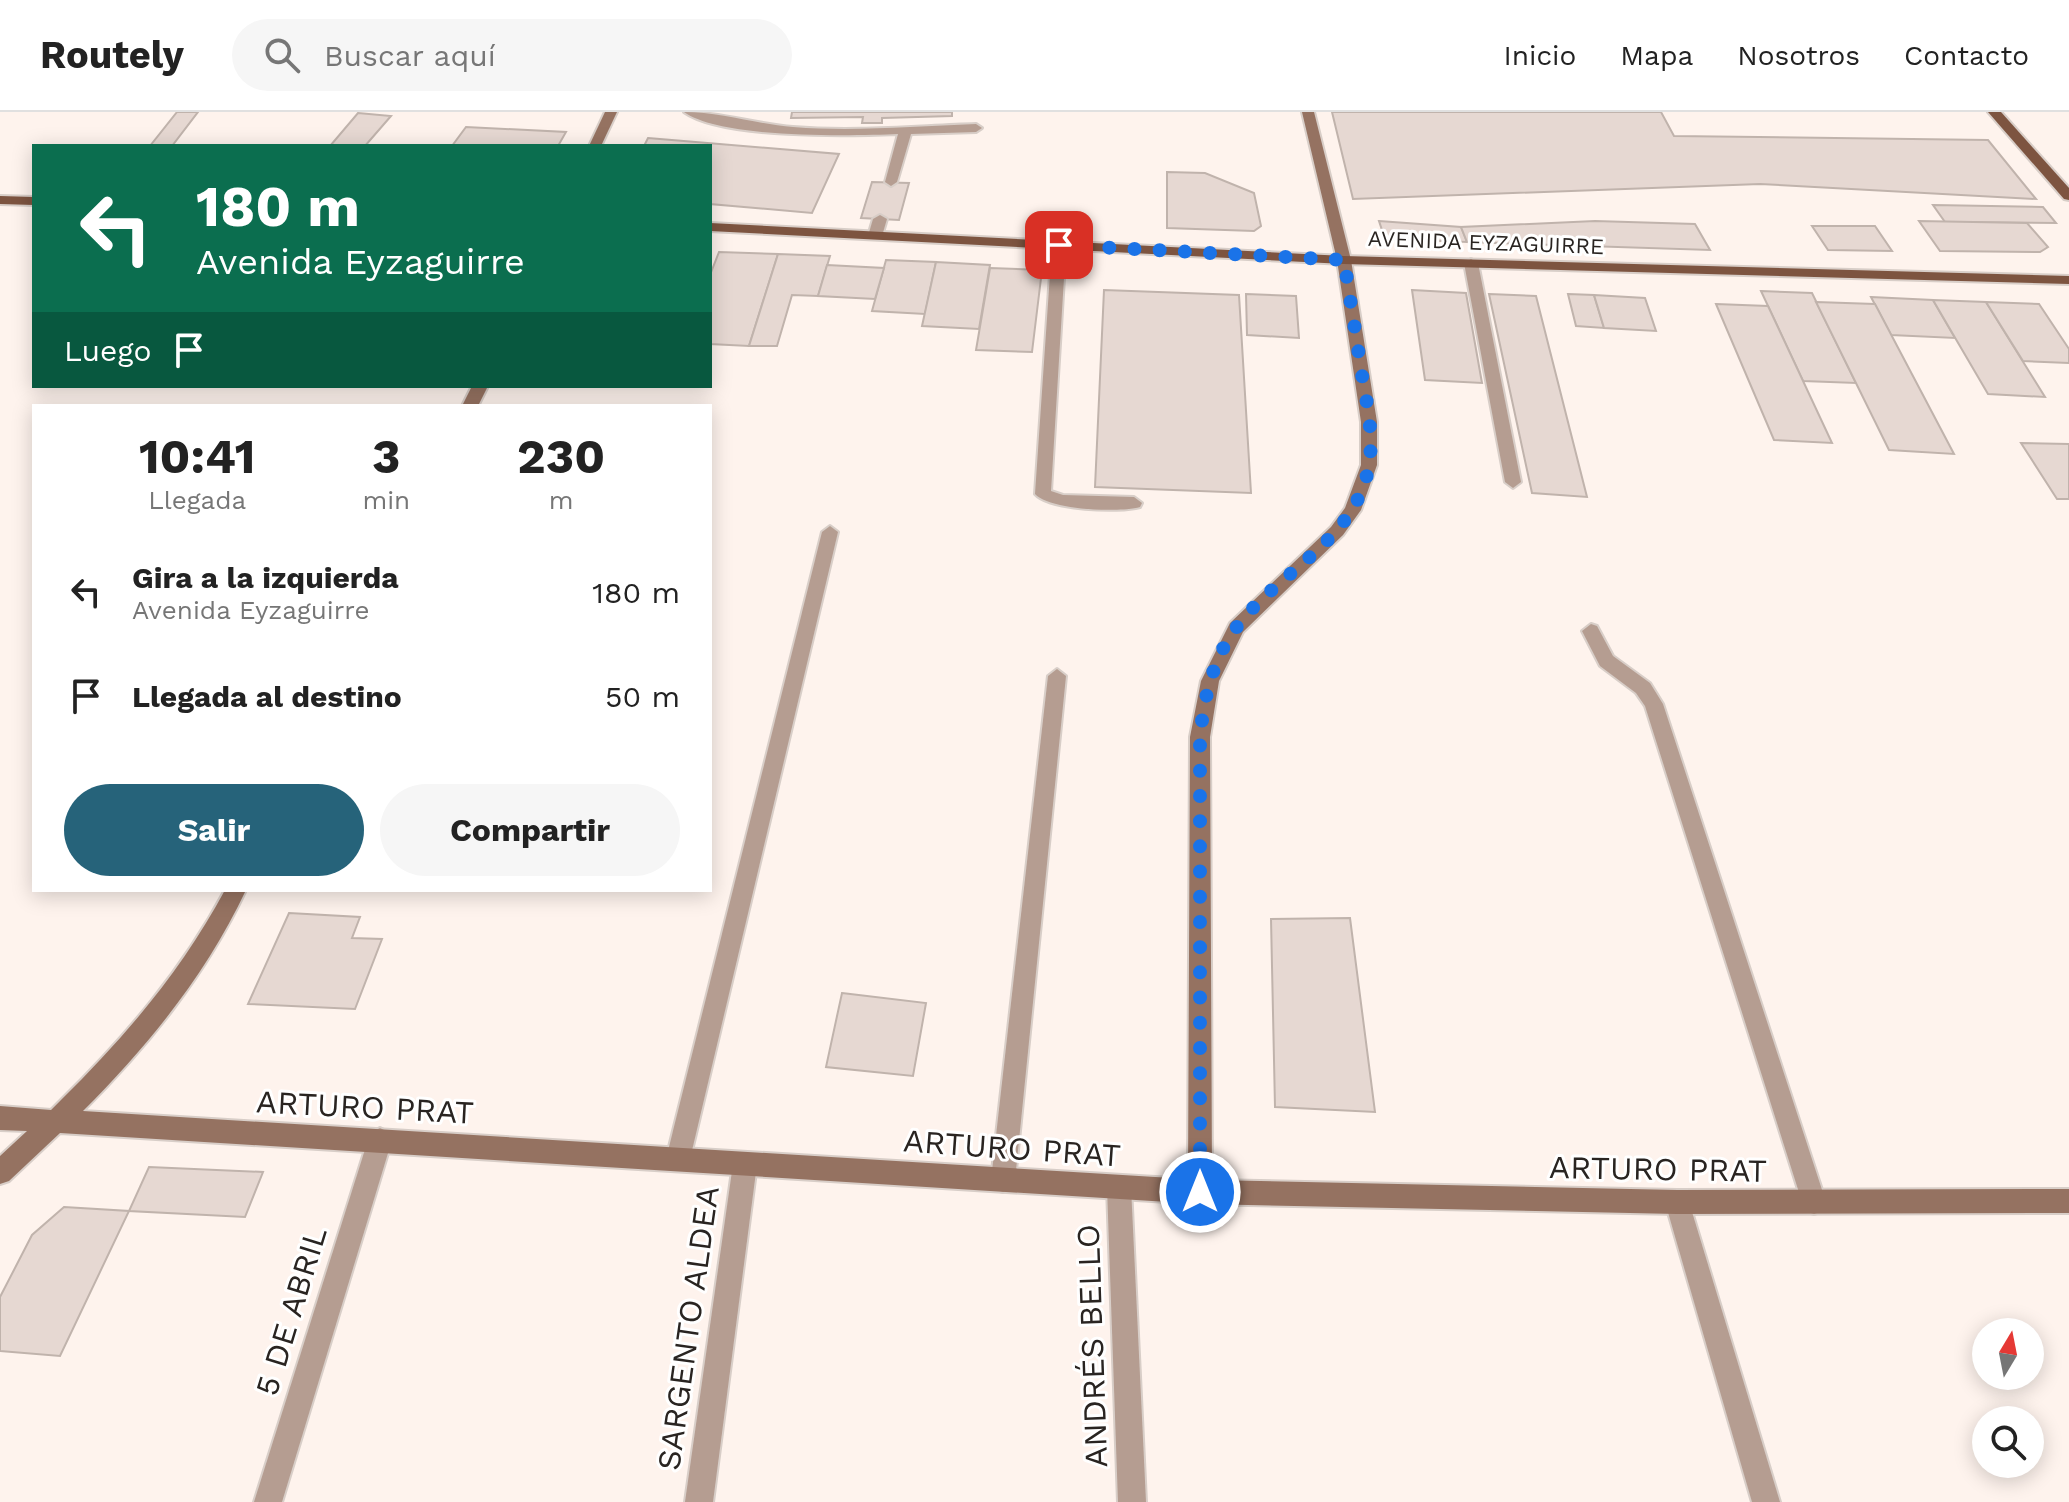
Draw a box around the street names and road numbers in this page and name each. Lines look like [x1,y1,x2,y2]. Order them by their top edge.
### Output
street label: AVENIDA EYZAGUIRRE [1367,226,1605,259]
street label: ARTURO PRAT [255,1082,475,1132]
street label: ARTURO PRAT [902,1121,1122,1175]
street label: ARTURO PRAT [1549,1148,1767,1190]
street label: SARGENTO ALDEA [649,1183,727,1473]
street label: 5 DE ABRIL [247,1222,335,1400]
street label: ANDRÉS BELLO [1069,1224,1115,1468]

